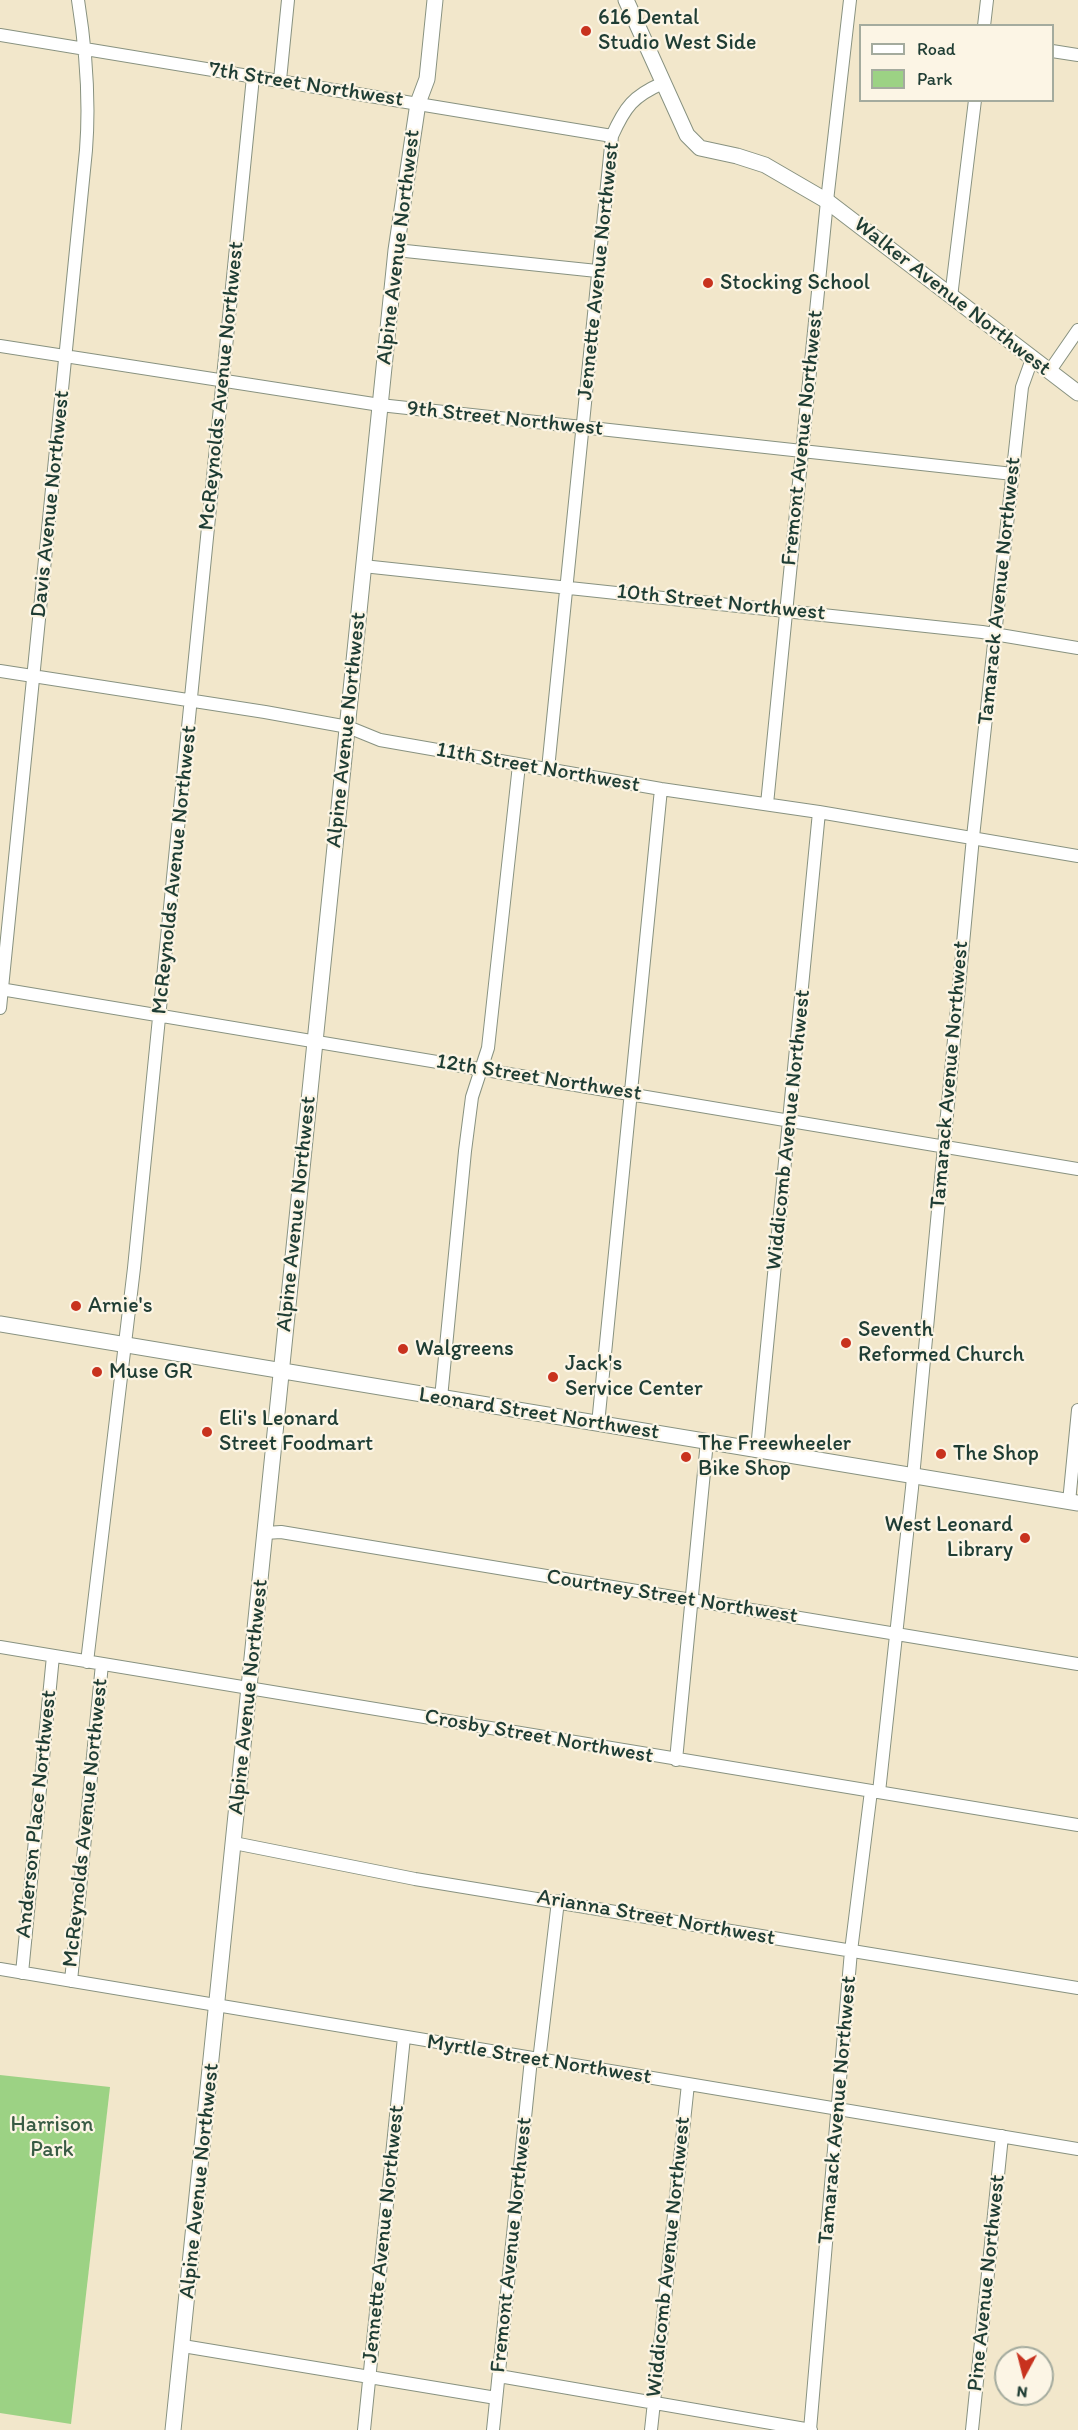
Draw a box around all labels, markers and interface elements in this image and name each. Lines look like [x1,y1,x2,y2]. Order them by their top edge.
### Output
place label: 616 Dental Studio West Side [598,5,756,56]
marker: 616 Dental Studio West Side [579,24,593,38]
legend [859,24,1054,102]
text: Road [917,38,956,60]
street label: 7th Street Northwest [207,57,405,113]
text: Park [917,68,952,90]
street label: Alpine Avenue Northwest [371,128,427,366]
street label: Jennette Avenue Northwest [572,141,626,401]
street label: Walker Avenue Northwest [848,212,1056,382]
street label: McReynolds Avenue Northwest [194,240,250,532]
place label: Stocking School [720,270,870,296]
marker: Stocking School [701,276,715,290]
street label: Fremont Avenue Northwest [776,309,830,567]
street label: Davis Avenue Northwest [26,389,76,619]
street label: 9th Street Northwest [405,396,605,442]
street label: Tamarack Avenue Northwest [973,456,1027,726]
street label: 10th Street Northwest [615,579,827,627]
street label: Alpine Avenue Northwest [322,611,372,849]
street label: McReynolds Avenue Northwest [147,724,203,1016]
street label: 11th Street Northwest [434,737,642,799]
street label: Tamarack Avenue Northwest [925,940,975,1210]
street label: Widdicomb Avenue Northwest [761,988,817,1272]
street label: 12th Street Northwest [434,1049,644,1107]
street label: Alpine Avenue Northwest [272,1095,322,1333]
place label: Arnie's [88,1293,153,1319]
marker: Arnie's [69,1299,83,1313]
place label: Seventh Reformed Church [858,1317,1024,1368]
place label: Walgreens [415,1336,514,1362]
marker: Seventh Reformed Church [839,1336,853,1350]
marker: Walgreens [396,1342,410,1356]
place label: Jack's Service Center [565,1351,703,1402]
place label: Muse GR [109,1359,192,1385]
marker: Muse GR [90,1365,104,1379]
marker: Jack's Service Center [546,1370,560,1384]
street label: Leonard Street Northwest [417,1382,661,1446]
place label: Eli's Leonard Street Foodmart [219,1406,373,1458]
marker: Eli's Leonard Street Foodmart [200,1425,214,1439]
place label: The Freewheeler Bike Shop [698,1431,851,1482]
place label: The Shop [953,1441,1039,1467]
marker: The Shop [934,1447,948,1461]
marker: The Freewheeler Bike Shop [679,1450,693,1464]
place label: West Leonard Library [885,1512,1013,1564]
marker: West Leonard Library [1018,1531,1032,1545]
street label: Courtney Street Northwest [544,1564,800,1630]
street label: Alpine Avenue Northwest [224,1578,274,1816]
street label: McReynolds Avenue Northwest [58,1677,114,1969]
street label: Anderson Place Northwest [11,1689,63,1939]
street label: Crosby Street Northwest [423,1704,655,1770]
street label: Arianna Street Northwest [535,1884,777,1952]
street label: Tamarack Avenue Northwest [813,1975,863,2245]
street label: Myrtle Street Northwest [425,2029,653,2091]
street label: Alpine Avenue Northwest [175,2062,225,2300]
street label: Jennette Avenue Northwest [357,2104,411,2364]
park label: Harrison Park [11,2112,93,2164]
street label: Widdicomb Avenue Northwest [641,2115,697,2399]
street label: Fremont Avenue Northwest [485,2116,539,2374]
street label: Pine Avenue Northwest [962,2173,1012,2393]
north arrow [994,2346,1054,2406]
text: N [1015,2382,1029,2402]

